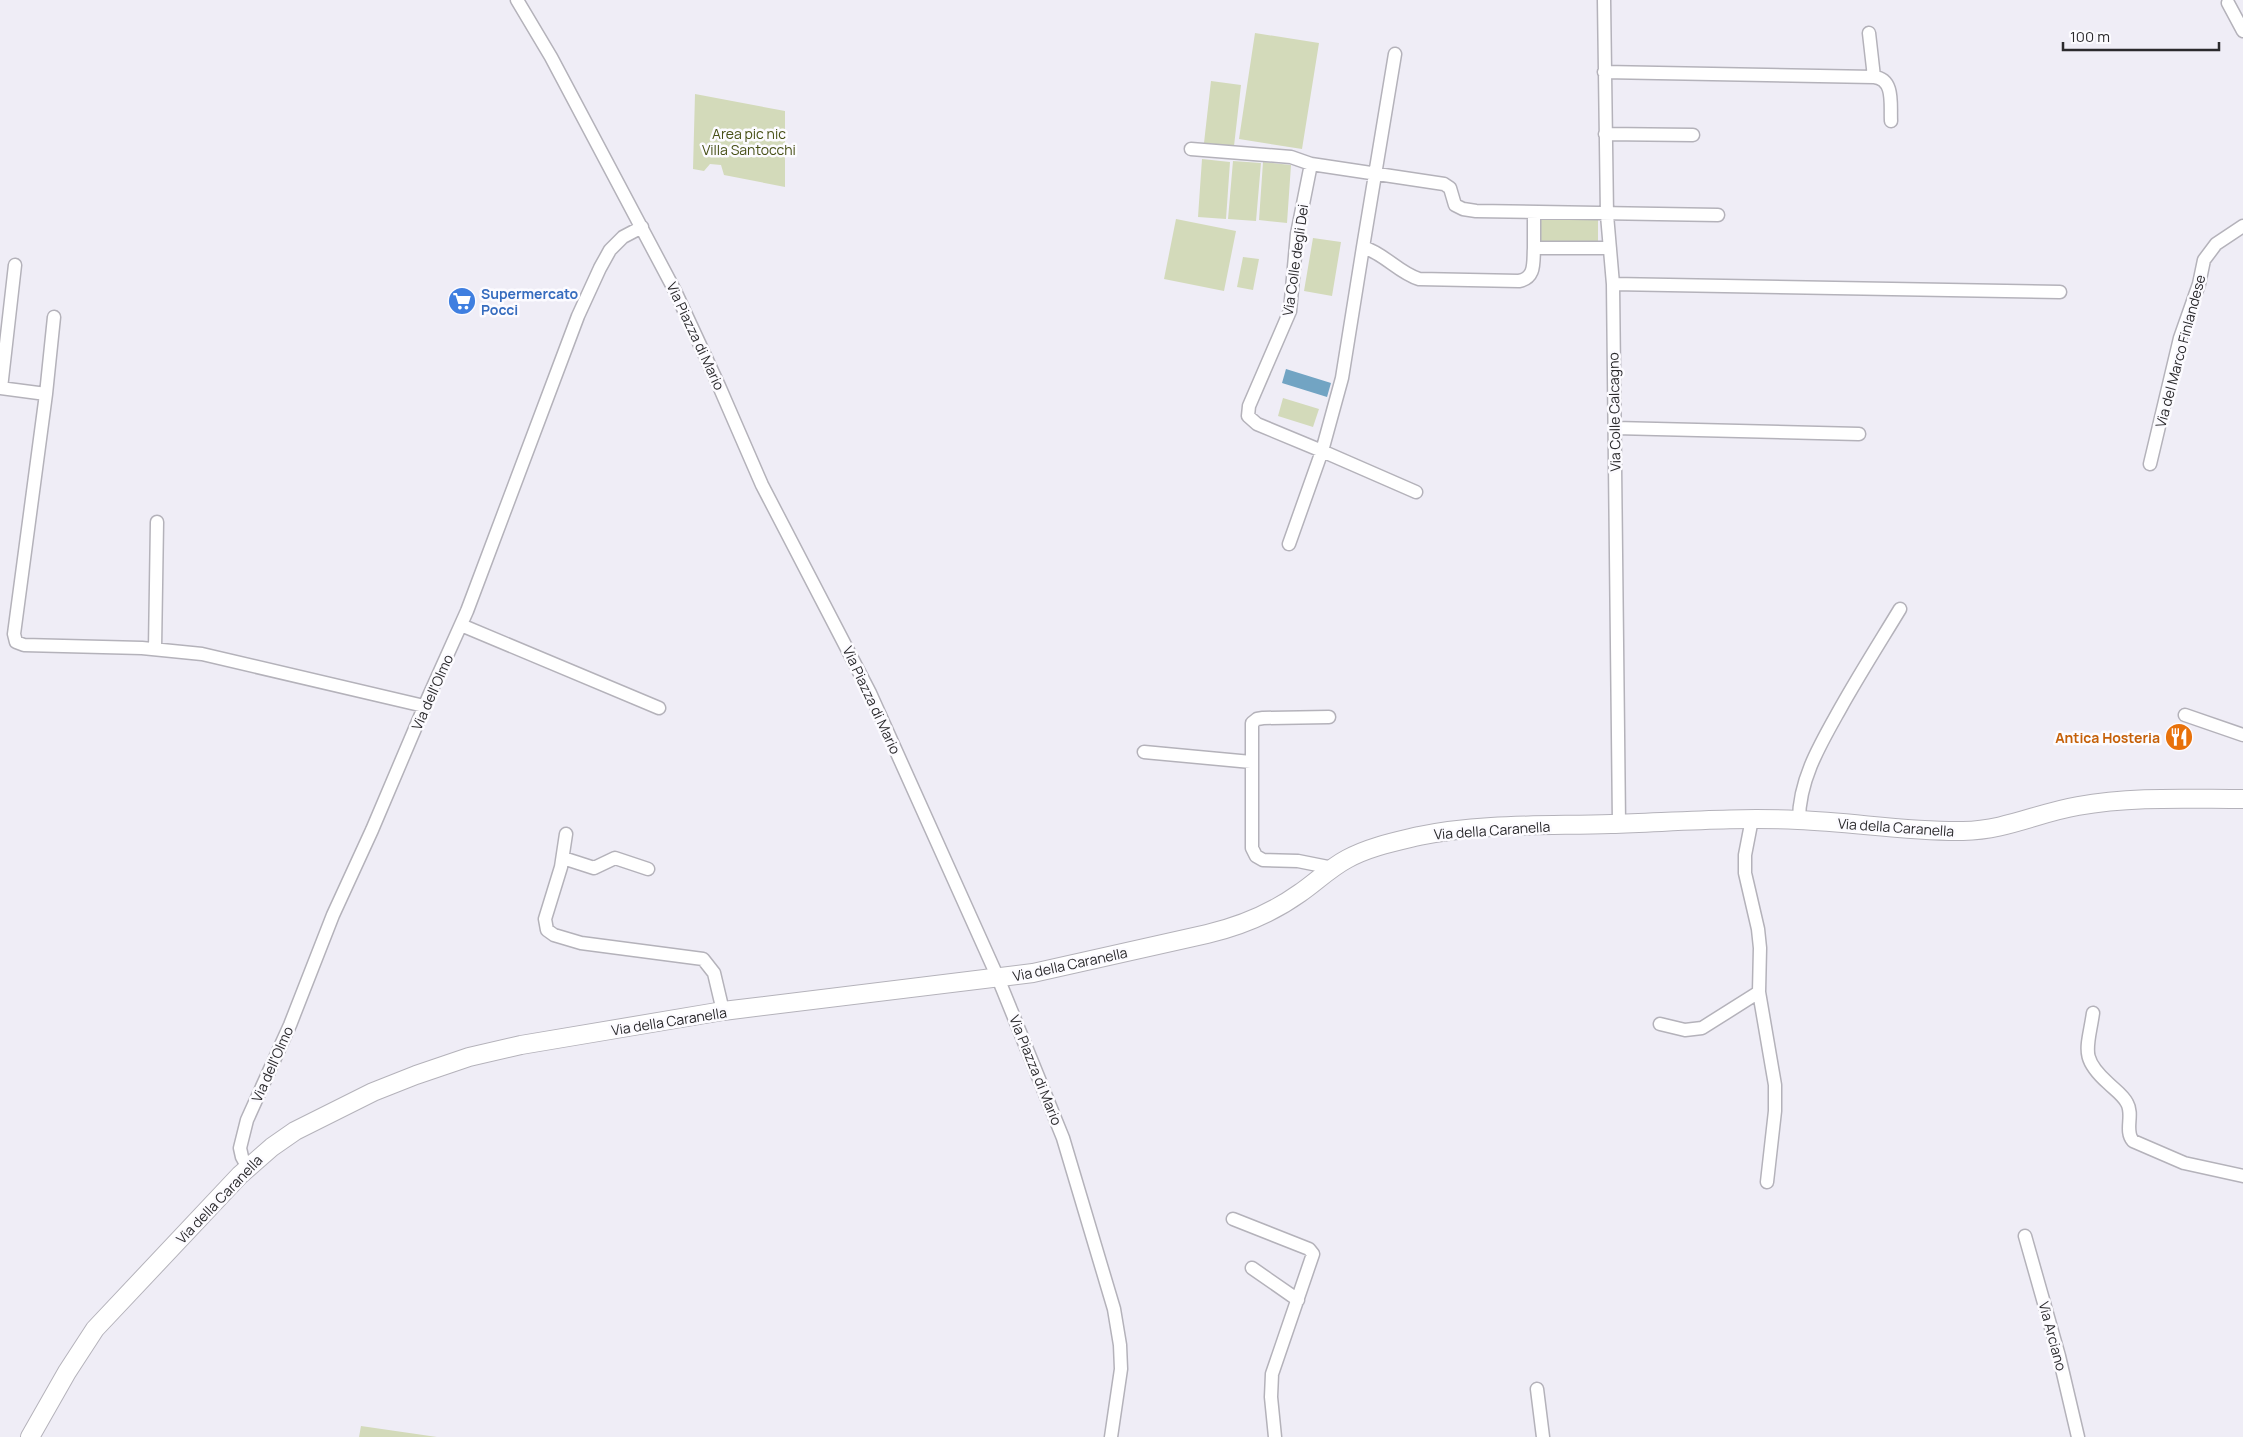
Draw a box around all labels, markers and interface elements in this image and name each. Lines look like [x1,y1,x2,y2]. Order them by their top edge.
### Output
scale bar [2063,20,2219,52]
text: 100 m [2070,26,2110,47]
park label: Area pic nic Villa Santocchi [702,124,796,159]
street label: Via Colle degli Dei [1278,203,1312,317]
street label: Via del Marco Finlandese [2150,272,2210,430]
street label: Via Piazza di Mario [663,279,729,393]
place label: Supermercato Pocci [481,284,579,319]
supermarket icon: Supermercato Pocci [447,286,477,316]
street label: Via Colle Calcagno [1603,352,1625,472]
street label: Via Piazza di Mario [839,643,905,757]
street label: Via dell'Olmo [407,651,457,733]
restaurant icon: Antica Hosteria [2164,722,2194,752]
place label: Antica Hosteria [2055,728,2160,747]
street label: Via della Caranella [1837,813,1955,841]
street label: Via della Caranella [1433,816,1551,844]
street label: Via della Caranella [1011,943,1129,985]
street label: Via della Caranella [610,1002,728,1040]
street label: Via Piazza di Mario [1005,1012,1067,1128]
street label: Via dell'Olmo [247,1023,297,1105]
street label: Via della Caranella [172,1150,266,1248]
street label: Via Arciano [2035,1299,2071,1373]

